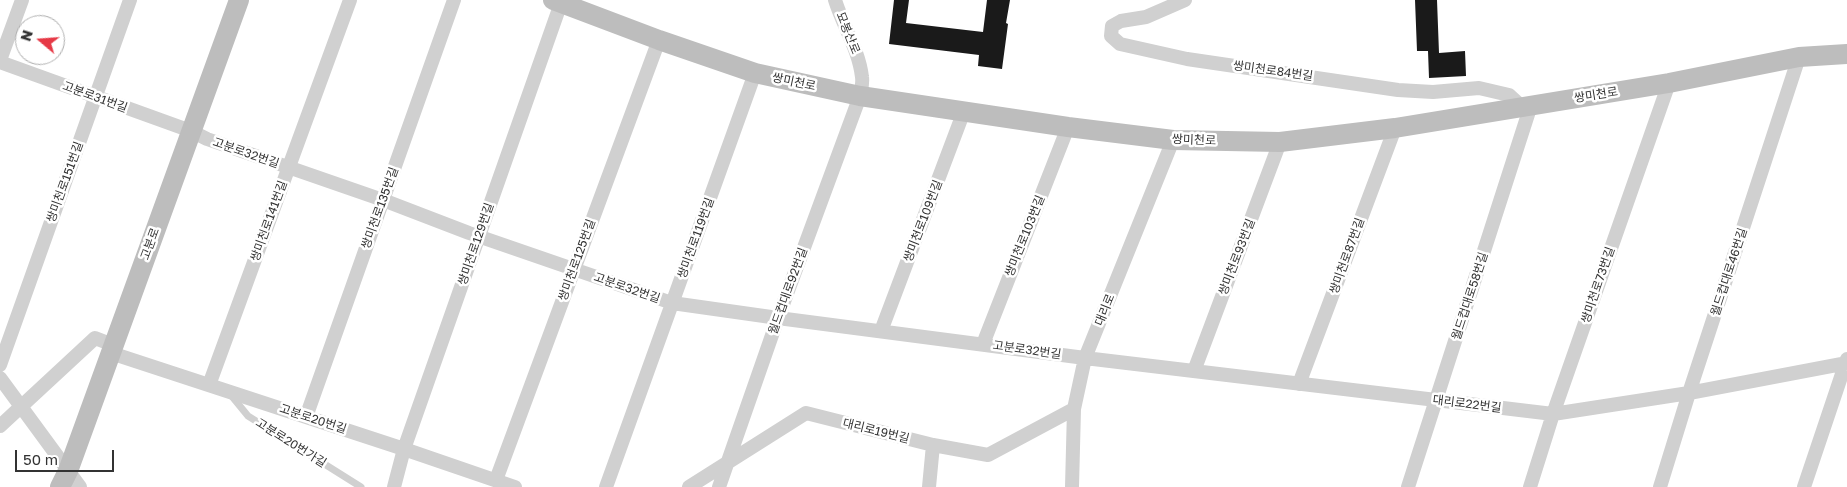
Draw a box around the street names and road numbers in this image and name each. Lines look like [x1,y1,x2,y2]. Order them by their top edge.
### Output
street label: 묘봉산로 [833,10,863,56]
street label: 쌍미천로84번길 [1232,58,1314,84]
street label: 쌍미천로 [771,70,817,94]
street label: 고분로31번길 [61,79,129,115]
street label: 쌍미천로 [1573,84,1619,106]
street label: 쌍미천로 [1172,132,1216,148]
street label: 고분로32번길 [211,135,281,171]
street label: 쌍미천로151번길 [44,140,86,224]
street label: 쌍미천로135번길 [359,165,401,251]
street label: 쌍미천로109번길 [901,178,945,264]
street label: 쌍미천로141번길 [248,179,290,263]
street label: 쌍미천로103번길 [1002,193,1048,279]
street label: 쌍미천로119번길 [675,196,717,280]
street label: 쌍미천로129번길 [455,201,497,287]
street label: 쌍미천로87번길 [1327,216,1367,296]
street label: 쌍미천로125번길 [556,217,598,303]
street label: 쌍미천로93번길 [1216,217,1258,297]
street label: 고분로 [138,226,162,262]
street label: 월드컵대로46번길 [1708,226,1750,318]
street label: 쌍미천로73번길 [1578,245,1618,325]
street label: 월드컵대로92번길 [766,246,810,336]
street label: 월드컵대로58번길 [1449,250,1491,342]
street label: 고분로32번길 [592,270,662,306]
street label: 대리로 [1092,292,1118,328]
street label: 고분로32번길 [992,338,1062,362]
street label: 대리로22번길 [1432,393,1502,415]
street label: 고분로20번길 [278,401,348,437]
street label: 고분로20번가길 [253,416,329,470]
street label: 대리로19번길 [841,416,911,446]

